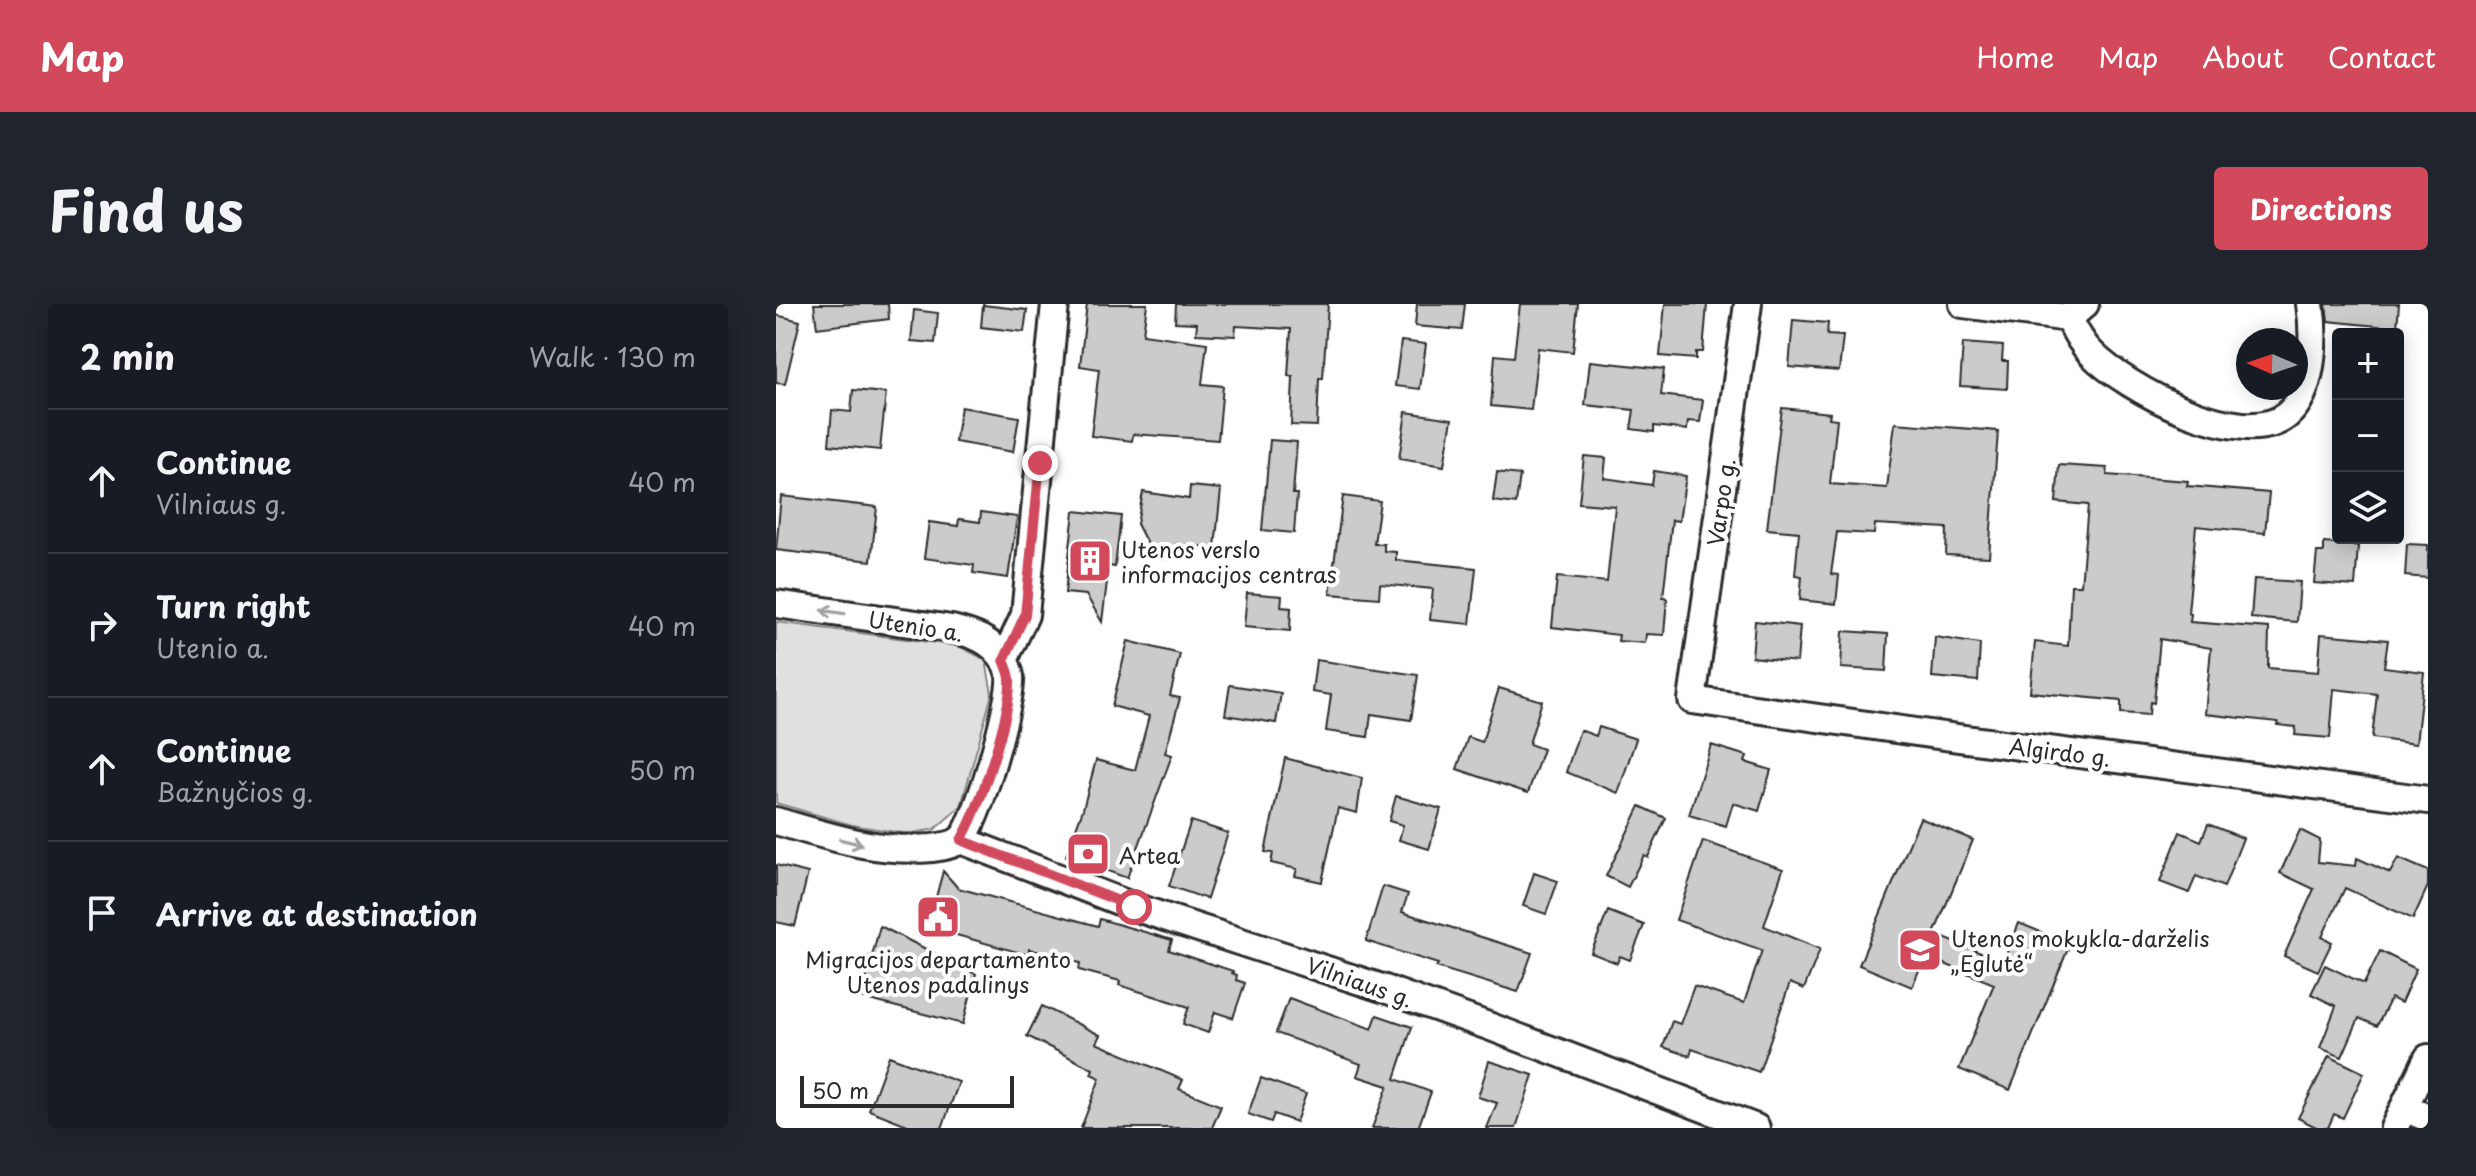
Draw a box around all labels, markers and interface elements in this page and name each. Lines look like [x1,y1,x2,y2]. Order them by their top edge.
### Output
text: Map [40,28,124,85]
text: Home [1976,35,2054,78]
text: Map [2098,35,2158,78]
text: About [2202,35,2284,78]
text: Contact [2328,35,2436,78]
text: Find us [48,166,244,251]
button: Directions [2214,167,2428,250]
north arrow [2236,328,2308,400]
map controls [2332,328,2404,544]
button: + [2332,328,2404,400]
text: 2 min [80,330,175,382]
text: Walk · 130 m [529,337,696,376]
button: − [2332,400,2404,472]
text: Continue [156,439,291,484]
route end [1022,445,1058,481]
street label: Varpo g. [1698,456,1742,548]
icon: ahead [80,459,124,503]
text: 40 m [628,462,696,501]
button: layers [2332,472,2404,544]
text: Vilniaus g. [156,484,287,523]
place label: Utenos verslo informacijos centras [1121,532,1337,590]
building icon: Utenos verslo informacijos centras [1066,537,1114,585]
text: Turn right [156,583,311,628]
street label: Utenio a. [866,601,966,649]
icon: right [80,603,124,647]
one-way arrow [821,604,846,619]
text: 40 m [628,606,696,645]
text: Utenio a. [156,628,269,667]
text: Continue [156,727,291,772]
street label: Algirdo g. [2007,728,2113,774]
icon: ahead [80,747,124,791]
text: 50 m [629,750,696,789]
text: Bažnyčios g. [156,772,314,811]
bank icon: Artea [1064,830,1112,878]
one-way arrow [838,836,863,851]
place label: Artea [1119,838,1181,871]
route start [1116,889,1152,925]
icon: arrive [80,891,124,935]
text: Arrive at destination [156,891,478,936]
public building icon: Migracijos departamento Utenos padalinys [914,893,962,941]
place label: Utenos mokykla-darželis „Eglutė“ [1951,921,2210,979]
school or university icon: Utenos mokykla-darželis „Eglutė“ [1896,926,1944,974]
place label: Migracijos departamento Utenos padalinys [805,942,1071,1000]
street label: Vilniaus g. [1302,947,1418,1015]
scale bar [800,1072,1014,1108]
text: 50 m [812,1073,869,1106]

